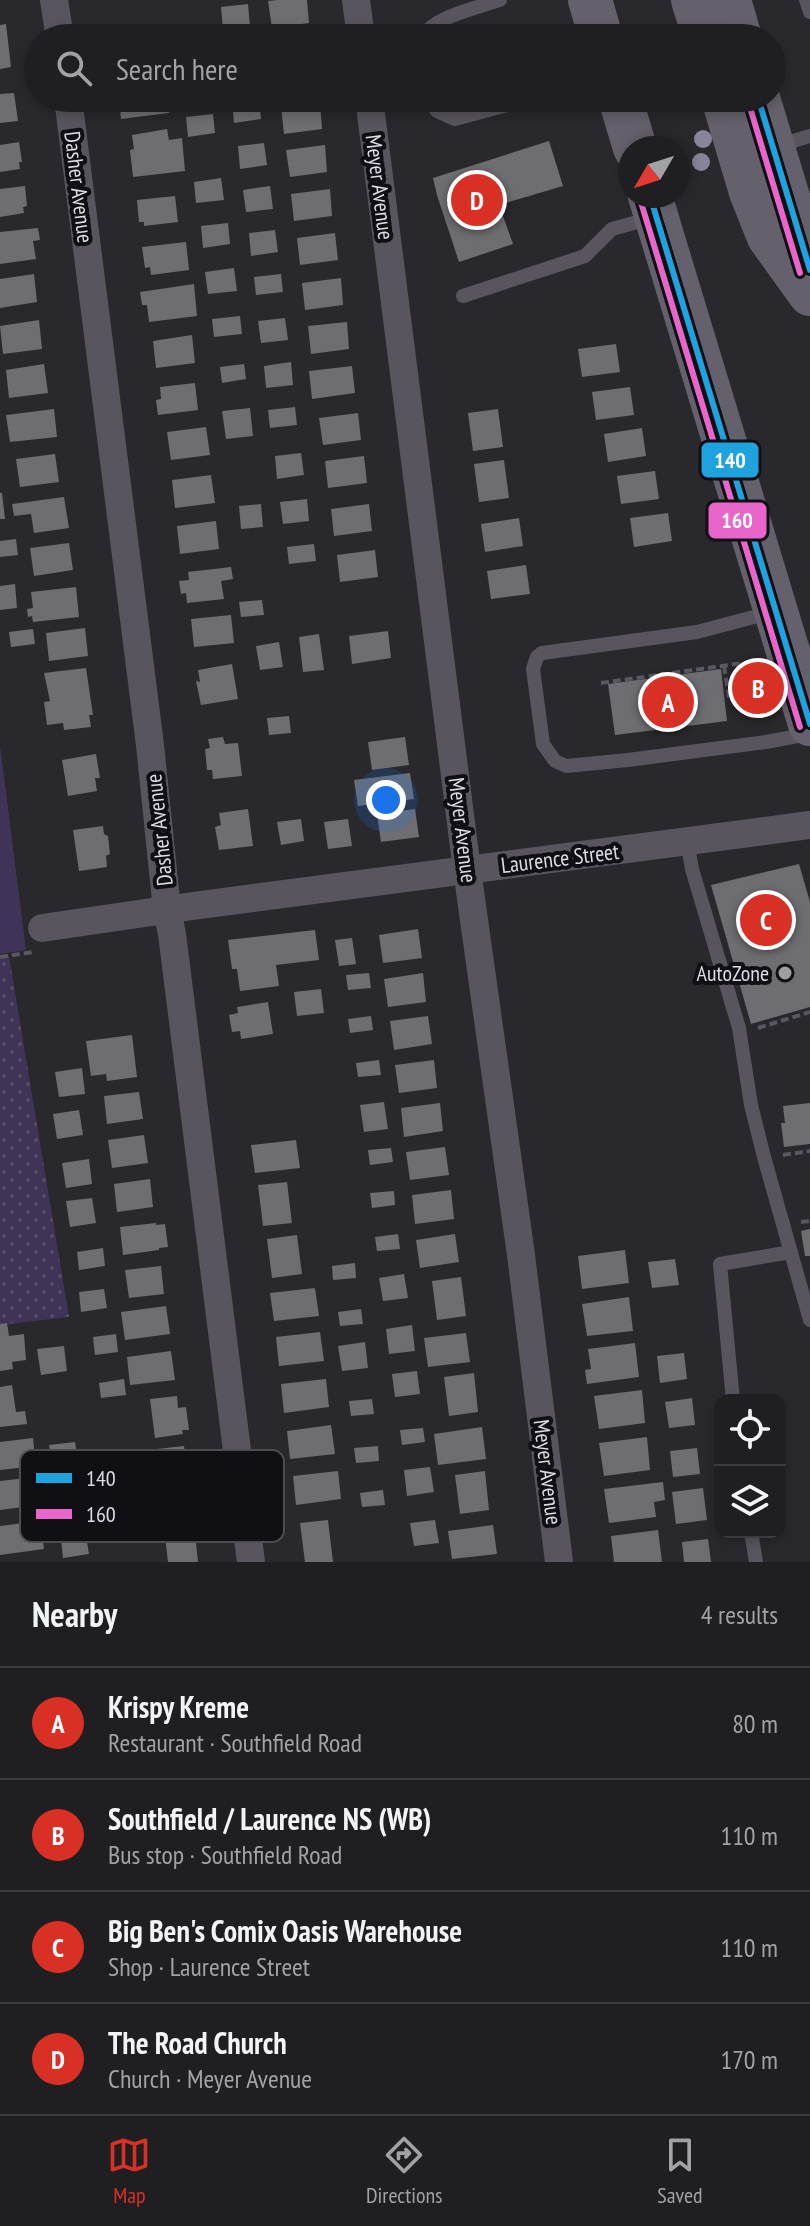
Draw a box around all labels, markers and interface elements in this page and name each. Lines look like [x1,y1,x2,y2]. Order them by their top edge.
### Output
search box [24,24,786,112]
icon: search [52,46,96,90]
text: Search here [116,49,238,88]
street label: Dasher Avenue [58,130,100,244]
street label: Meyer Avenue [360,133,400,241]
north arrow [618,136,690,208]
pin: D [451,170,503,230]
line badge: 140 [700,441,760,479]
text: 140 [714,446,746,474]
line badge: 160 [707,501,768,540]
text: 160 [721,506,753,534]
pin: B [732,658,784,718]
pin: A [642,672,694,732]
street label: Dasher Avenue [139,773,179,887]
street label: Meyer Avenue [443,776,483,884]
your location [366,780,406,820]
street label: Laurence Street [499,837,621,879]
pin: C [740,890,792,950]
place label: AutoZone [697,959,769,987]
marker: AutoZone [776,964,794,982]
map controls [714,1394,786,1538]
button: locate [714,1394,786,1466]
street label: Meyer Avenue [528,1418,568,1526]
legend [20,1450,284,1542]
text: 140 [86,1464,116,1492]
button: layers [714,1466,786,1538]
text: 160 [86,1500,116,1528]
text: Nearby [32,1592,117,1636]
text: 4 results [701,1598,778,1631]
text: Krispy Kreme [108,1687,249,1726]
text: A [51,1707,65,1740]
text: 80 m [732,1707,778,1740]
text: Restaurant · Southfield Road [108,1726,362,1759]
text: Southfield / Laurence NS (WB) [108,1799,431,1838]
text: B [52,1819,64,1852]
text: 110 m [720,1819,778,1852]
text: Bus stop · Southfield Road [108,1838,342,1871]
text: Big Ben's Comix Oasis Warehouse [108,1911,462,1950]
text: C [52,1931,64,1964]
text: 110 m [720,1931,778,1964]
text: Shop · Laurence Street [108,1950,310,1983]
text: The Road Church [108,2023,287,2062]
text: D [51,2043,65,2076]
text: 170 m [720,2043,778,2076]
text: Church · Meyer Avenue [108,2062,312,2095]
tab: Map [107,2133,151,2209]
tab: Directions [366,2133,443,2209]
tab: Saved [657,2133,703,2209]

